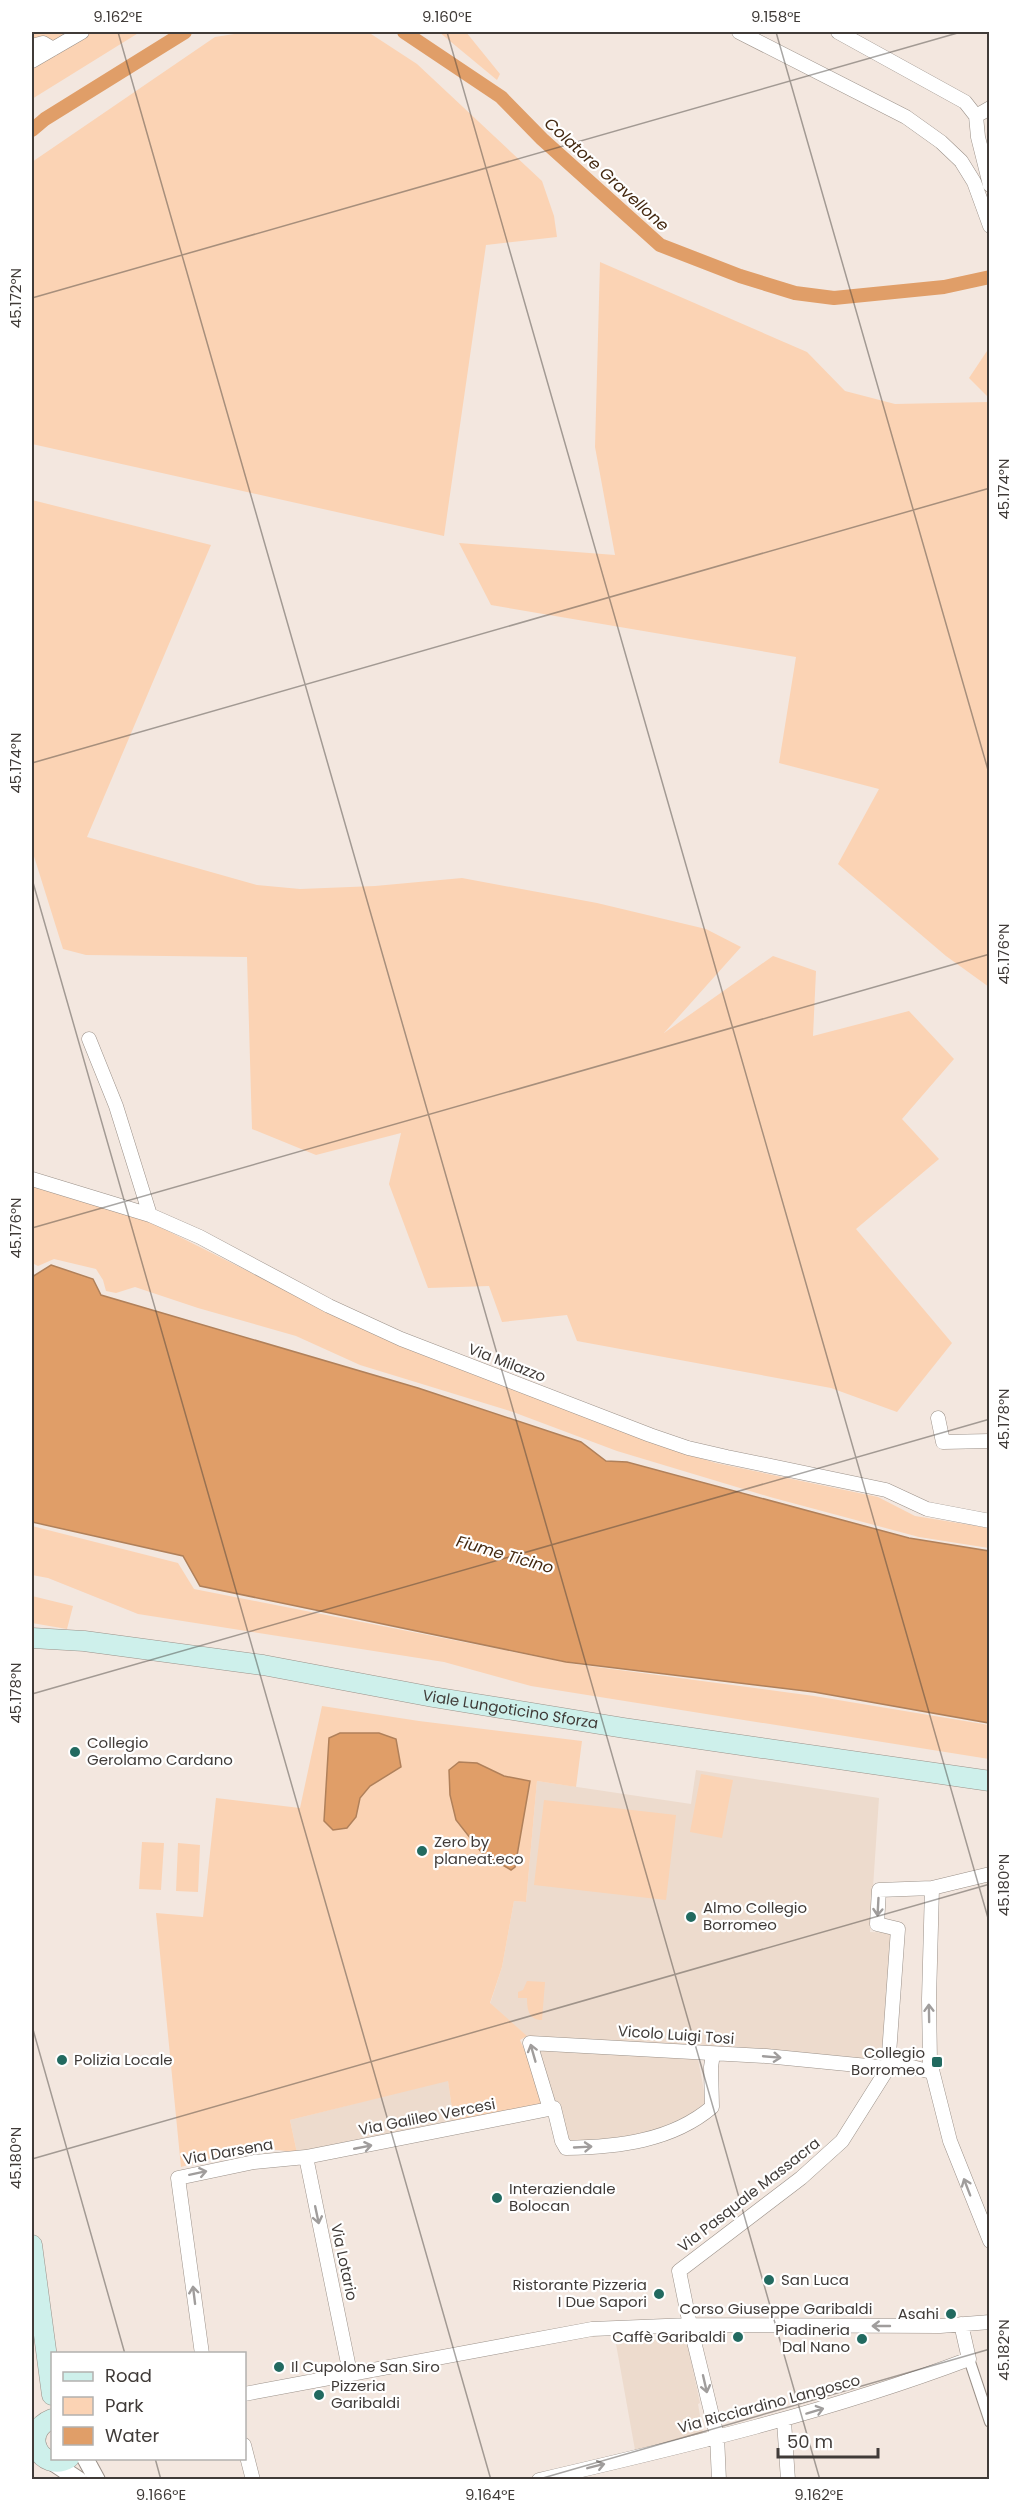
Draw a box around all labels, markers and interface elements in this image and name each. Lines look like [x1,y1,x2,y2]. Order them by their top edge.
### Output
text: 9.162°E [93,6,143,27]
text: 9.160°E [422,6,472,27]
text: 9.158°E [751,6,801,27]
water label: Colatore Gravellone [539,112,674,237]
text: 45.172°N [5,268,26,328]
text: 45.174°N [993,458,1014,520]
text: 45.174°N [5,732,26,794]
text: 45.176°N [993,923,1014,985]
text: 45.176°N [5,1197,26,1259]
street label: Via Milazzo [465,1338,549,1387]
text: 45.178°N [993,1388,1014,1450]
water label: Fiume Ticino [454,1530,556,1579]
text: 45.178°N [5,1662,26,1724]
street label: Viale Lungoticino Sforza [421,1684,600,1734]
place label: Collegio Gerolamo Cardano [87,1732,233,1770]
marker: Collegio Gerolamo Cardano [68,1745,82,1759]
place label: Zero by planeat.eco [434,1831,524,1869]
marker: Zero by planeat.eco [415,1844,429,1858]
text: 45.180°N [993,1854,1014,1916]
one-way arrow [872,1896,883,1916]
place label: Almo Collegio Borromeo [703,1897,807,1935]
marker: Almo Collegio Borromeo [684,1910,698,1924]
one-way arrow [923,2004,935,2024]
street label: Vicolo Luigi Tosi [617,2020,735,2049]
place label: Collegio Borromeo [851,2042,925,2080]
one-way arrow [527,2044,538,2063]
place label: Polizia Locale [74,2049,173,2070]
one-way arrow [761,2052,781,2063]
marker: Polizia Locale [55,2053,69,2067]
marker: Collegio Borromeo [930,2055,944,2069]
street label: Via Galileo Vercesi [357,2093,497,2140]
text: 45.180°N [5,2127,26,2189]
street label: Via Pasquale Massacra [673,2132,824,2257]
street label: Via Darsena [181,2133,275,2170]
one-way arrow [353,2141,372,2152]
one-way arrow [572,2141,592,2152]
one-way arrow [189,2167,208,2179]
place label: Interaziendale Bolocan [509,2178,615,2216]
one-way arrow [961,2178,972,2197]
marker: Interaziendale Bolocan [490,2191,504,2205]
one-way arrow [312,2204,323,2224]
street label: Via Lotario [326,2221,363,2302]
place label: San Luca [781,2269,849,2290]
marker: San Luca [762,2273,776,2287]
place label: Ristorante Pizzeria I Due Sapori [512,2274,647,2312]
one-way arrow [189,2286,200,2306]
marker: Ristorante Pizzeria I Due Sapori [652,2287,666,2301]
street label: Corso Giuseppe Garibaldi [680,2298,872,2319]
place label: Asahi [898,2303,939,2324]
marker: Asahi [944,2307,958,2321]
place label: Piadineria Dal Nano [775,2319,850,2357]
text: 45.182°N [993,2319,1014,2381]
one-way arrow [872,2320,892,2332]
place label: Caffè Garibaldi [612,2326,726,2347]
marker: Caffè Garibaldi [731,2330,745,2344]
marker: Piadineria Dal Nano [855,2332,869,2346]
legend [51,2352,246,2460]
place label: Il Cupolone San Siro [291,2356,440,2377]
marker: Il Cupolone San Siro [272,2360,286,2374]
text: Road [105,2363,152,2388]
street label: Via Ricciardino Langosco [675,2369,862,2438]
one-way arrow [700,2374,712,2393]
place label: Pizzeria Garibaldi [331,2375,400,2413]
marker: Pizzeria Garibaldi [312,2388,326,2402]
text: Park [105,2393,144,2418]
one-way arrow [805,2405,824,2416]
scale bar [778,2421,878,2459]
text: Water [105,2423,159,2448]
text: 50 m [787,2429,833,2454]
one-way arrow [586,2459,605,2471]
text: 9.166°E [136,2484,186,2505]
text: 9.164°E [465,2484,515,2505]
text: 9.162°E [794,2484,844,2505]

